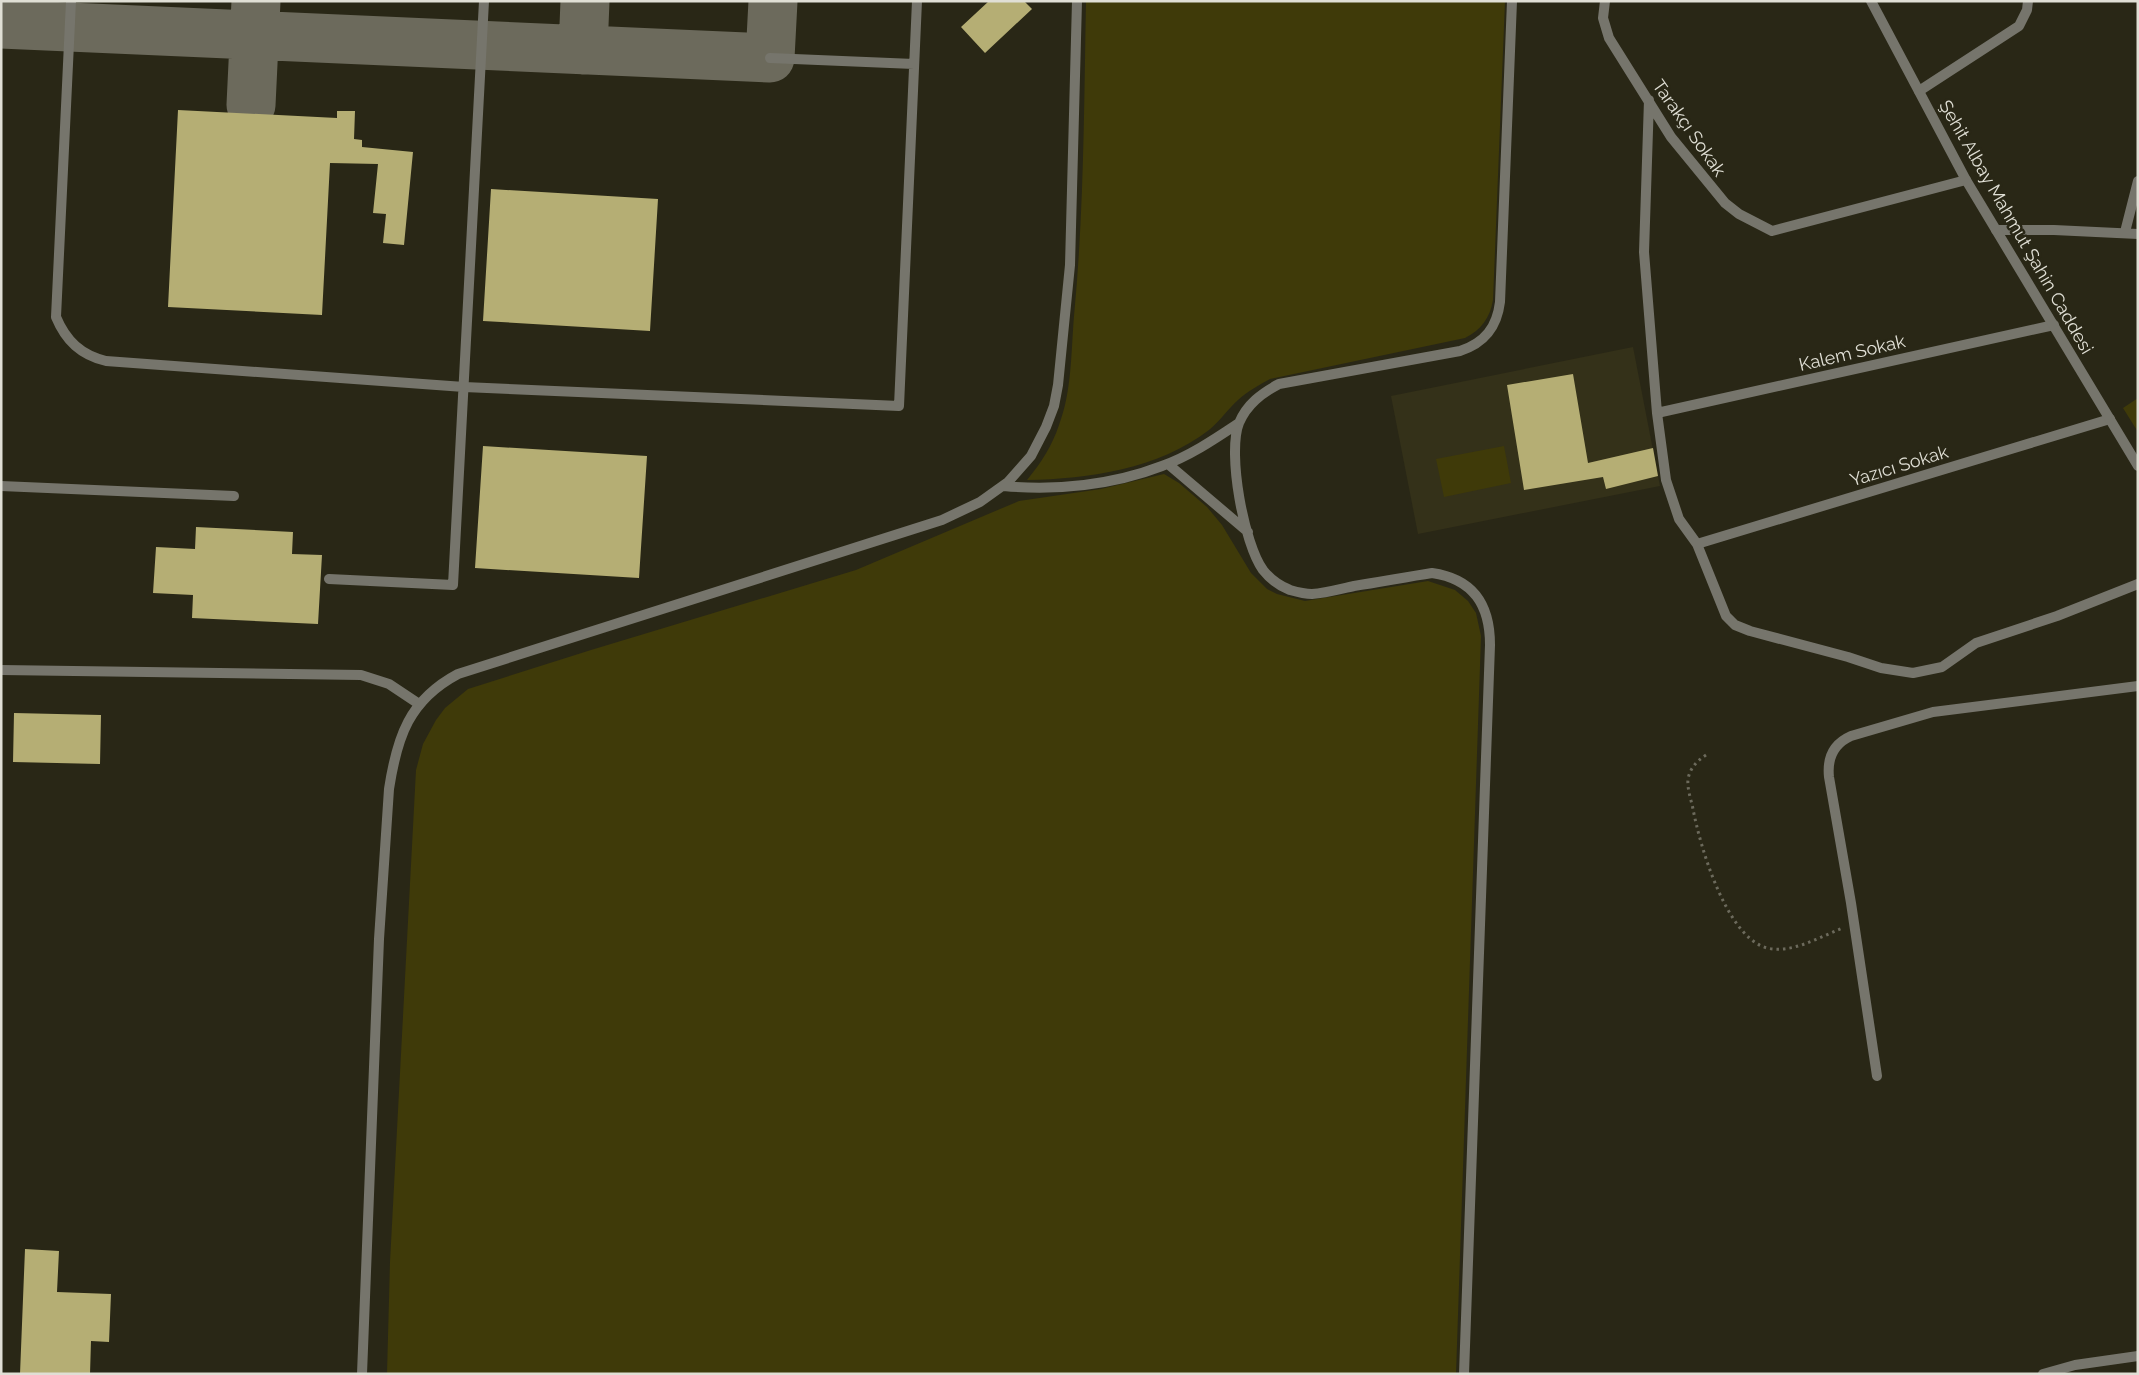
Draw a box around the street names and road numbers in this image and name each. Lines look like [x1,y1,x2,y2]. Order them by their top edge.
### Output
street label: Tarakçı Sokak [1648,75,1731,180]
street label: Şehit Albay Mahmut Şahin Caddesi [1935,96,2098,357]
street label: Kalem Sokak [1797,330,1908,375]
street label: Yazıcı Sokak [1847,440,1951,490]

